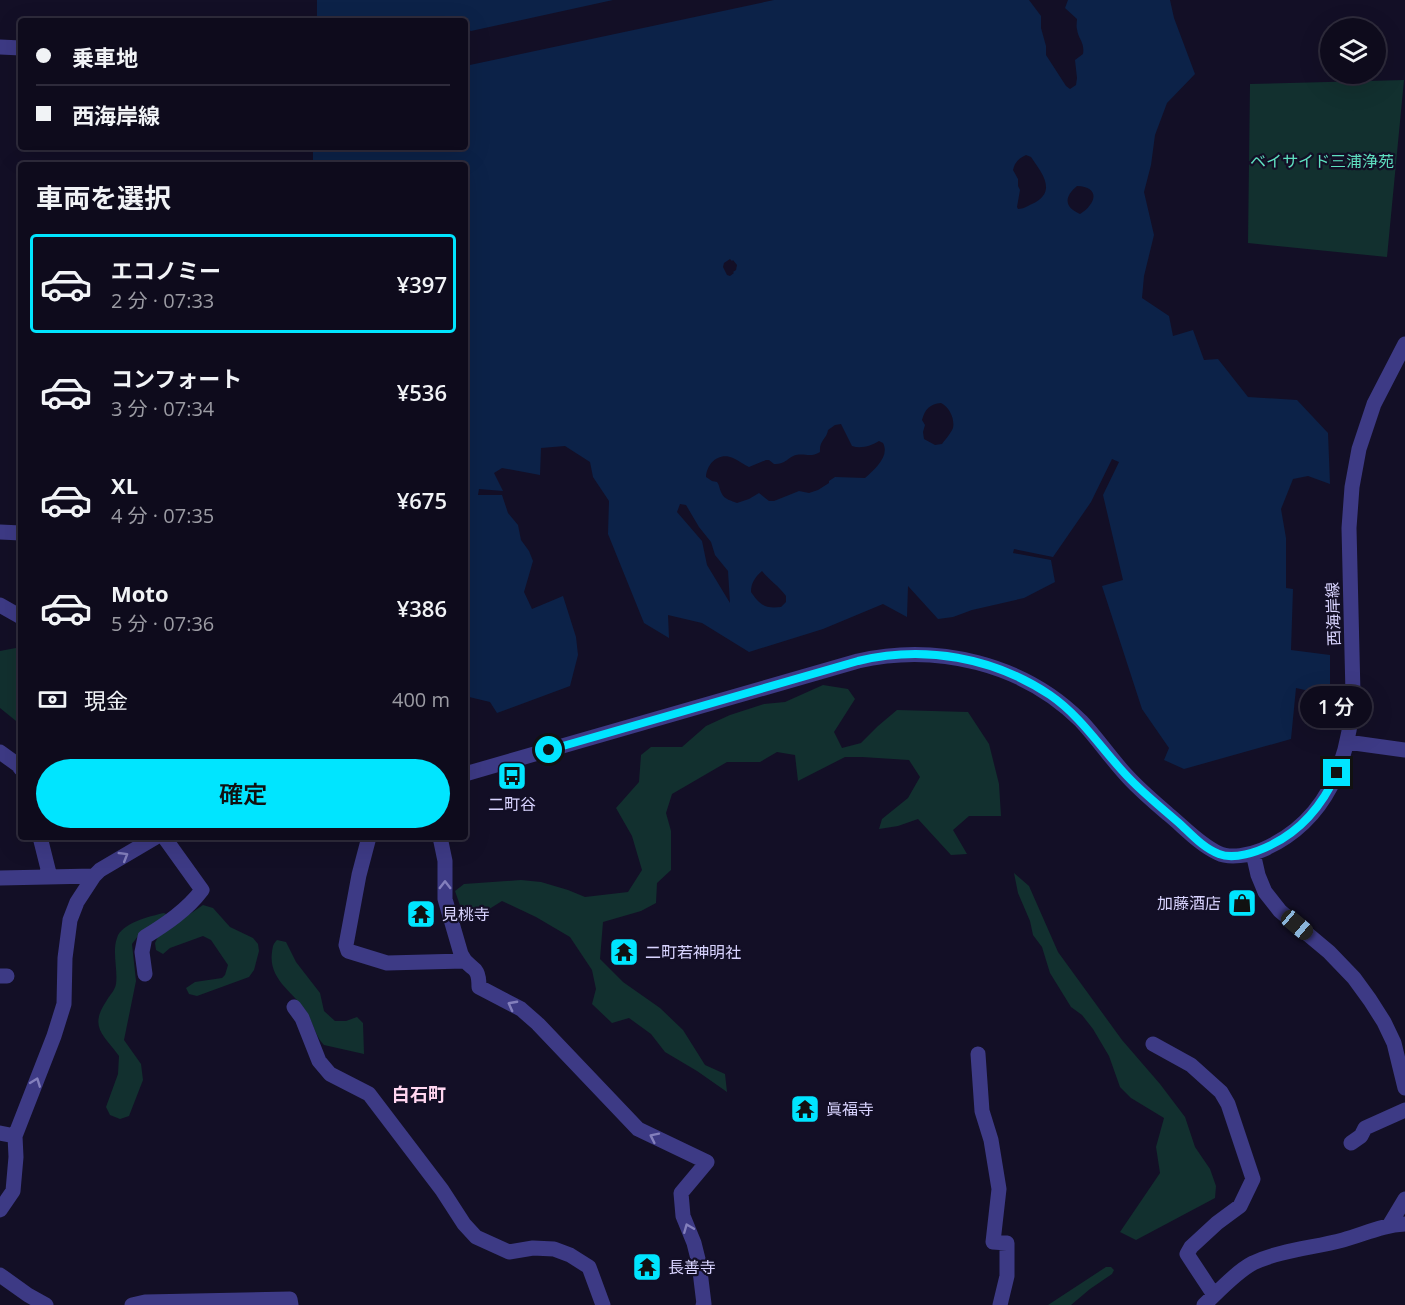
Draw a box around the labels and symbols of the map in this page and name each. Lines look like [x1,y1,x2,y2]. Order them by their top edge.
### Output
park label: ベイサイド三浦浄苑 [1250,150,1394,172]
street label: 西海岸線 [1321,582,1345,646]
callout: 1 分 [1301,686,1373,728]
route start [535,736,562,763]
route end [1323,759,1350,786]
bus stop icon: 二町谷 [496,760,528,792]
place label: 二町谷 [488,793,536,815]
one-way arrow [118,851,128,863]
one-way arrow [439,880,451,889]
shop icon: 加藤酒店 [1226,887,1258,919]
place label: 加藤酒店 [1157,892,1221,914]
temple icon: 見桃寺 [405,898,437,930]
place label: 見桃寺 [442,903,490,925]
car [1277,907,1317,943]
temple icon: 二町若神明社 [608,936,640,968]
place label: 二町若神明社 [645,941,741,963]
one-way arrow [508,1001,519,1012]
one-way arrow [29,1077,42,1087]
district label: 白石町 [392,1082,446,1106]
temple icon: 眞福寺 [789,1093,821,1125]
place label: 眞福寺 [826,1098,874,1120]
one-way arrow [649,1132,660,1144]
one-way arrow [683,1223,695,1234]
temple icon: 長善寺 [631,1251,663,1283]
place label: 長善寺 [668,1256,716,1278]

